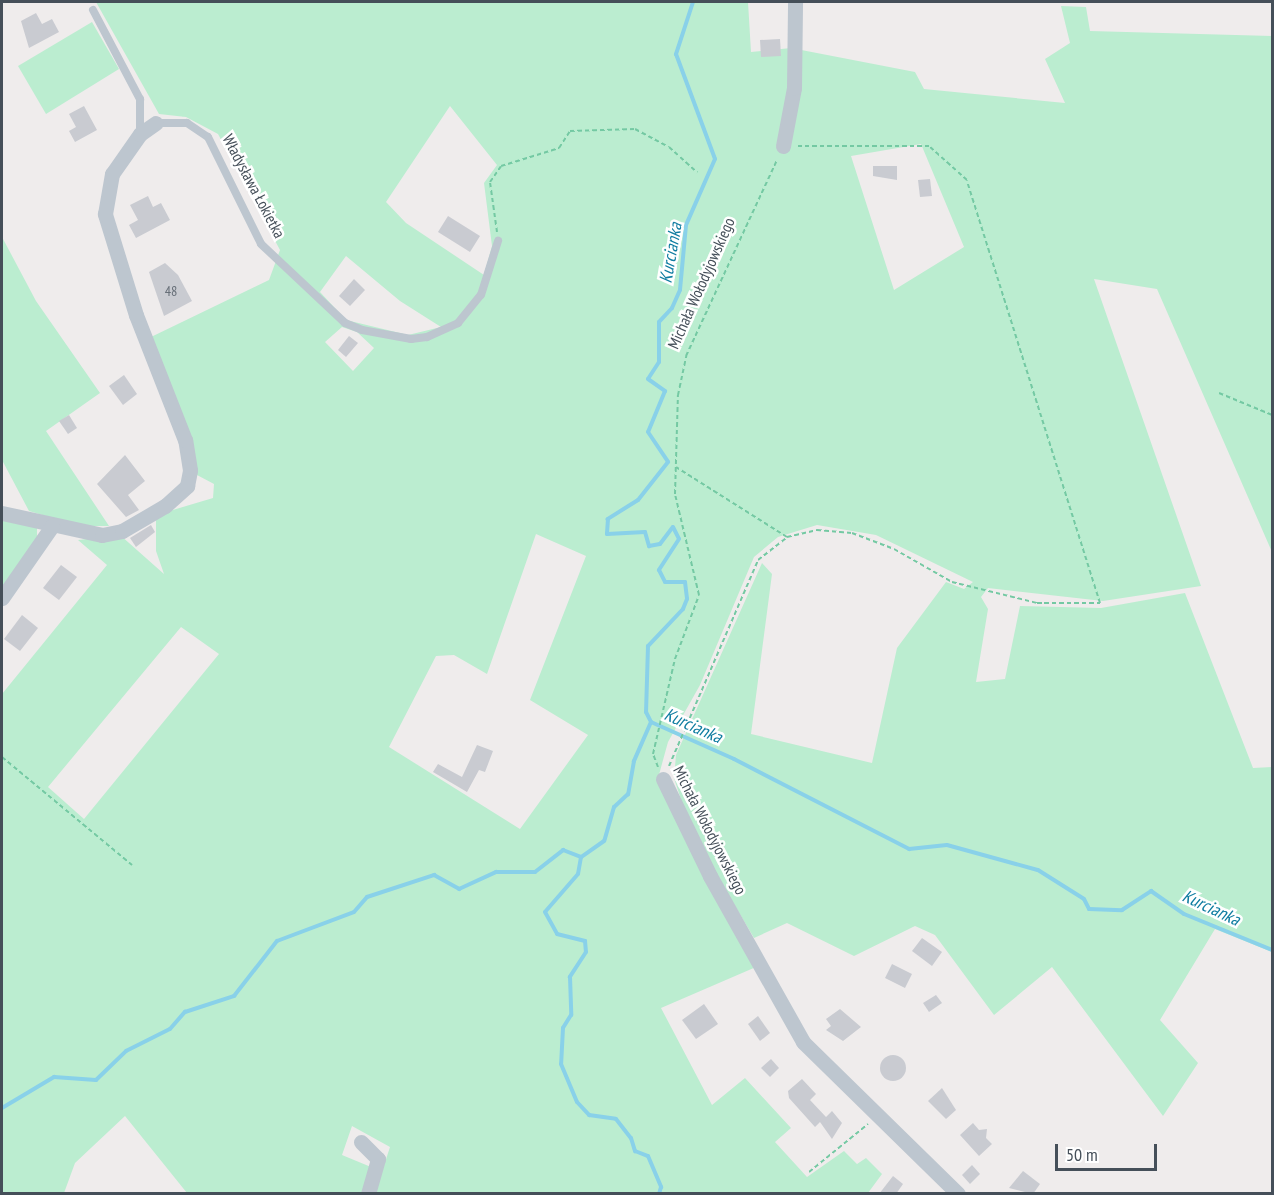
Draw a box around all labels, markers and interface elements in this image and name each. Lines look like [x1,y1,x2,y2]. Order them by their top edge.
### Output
street label: Władysława Łokietka [219,131,289,241]
street label: Michała Wołodyjowskiego [663,214,739,352]
water label: Kurcianka [655,221,687,285]
house number: 48 [165,283,177,299]
water label: Kurcianka [661,704,725,748]
street label: Michała Wołodyjowskiego [669,762,751,898]
water label: Kurcianka [1179,885,1243,931]
scale bar [1058,1132,1160,1170]
text: 50 m [1066,1143,1098,1166]

